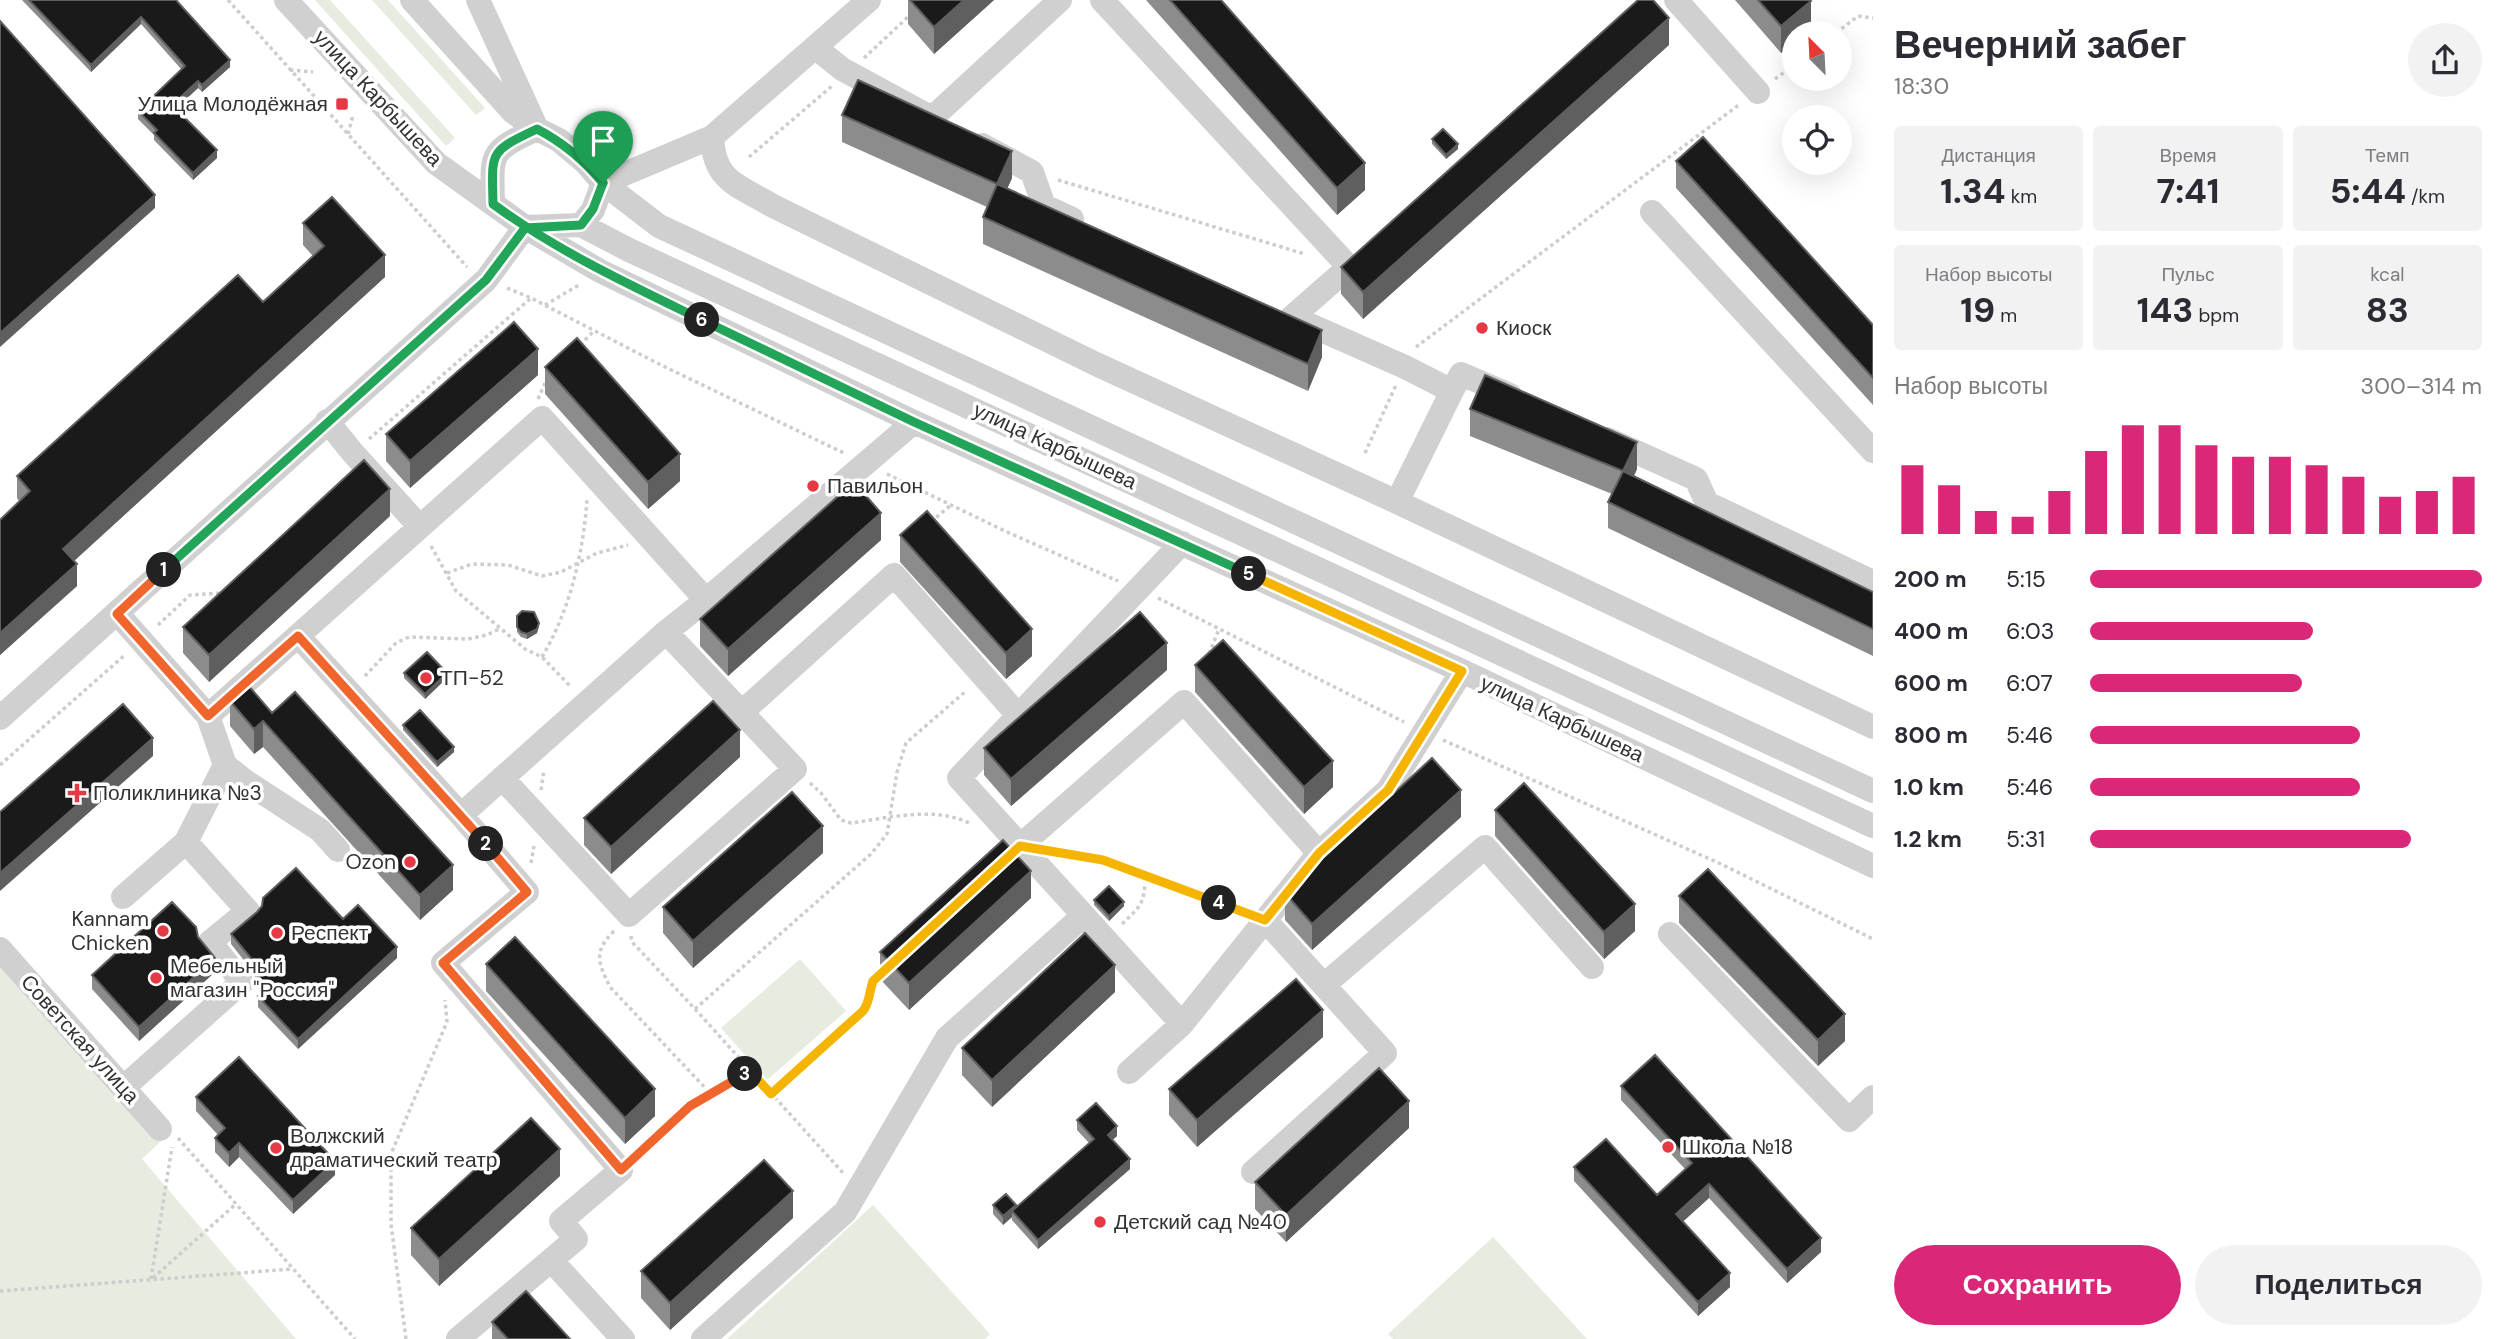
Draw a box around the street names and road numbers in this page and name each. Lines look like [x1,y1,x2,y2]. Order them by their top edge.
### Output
street label: улица Карбышева [307,24,449,173]
street label: улица Карбышева [969,396,1141,496]
street label: улица Карбышева [1476,669,1648,769]
street label: Советская улица [15,968,146,1110]

